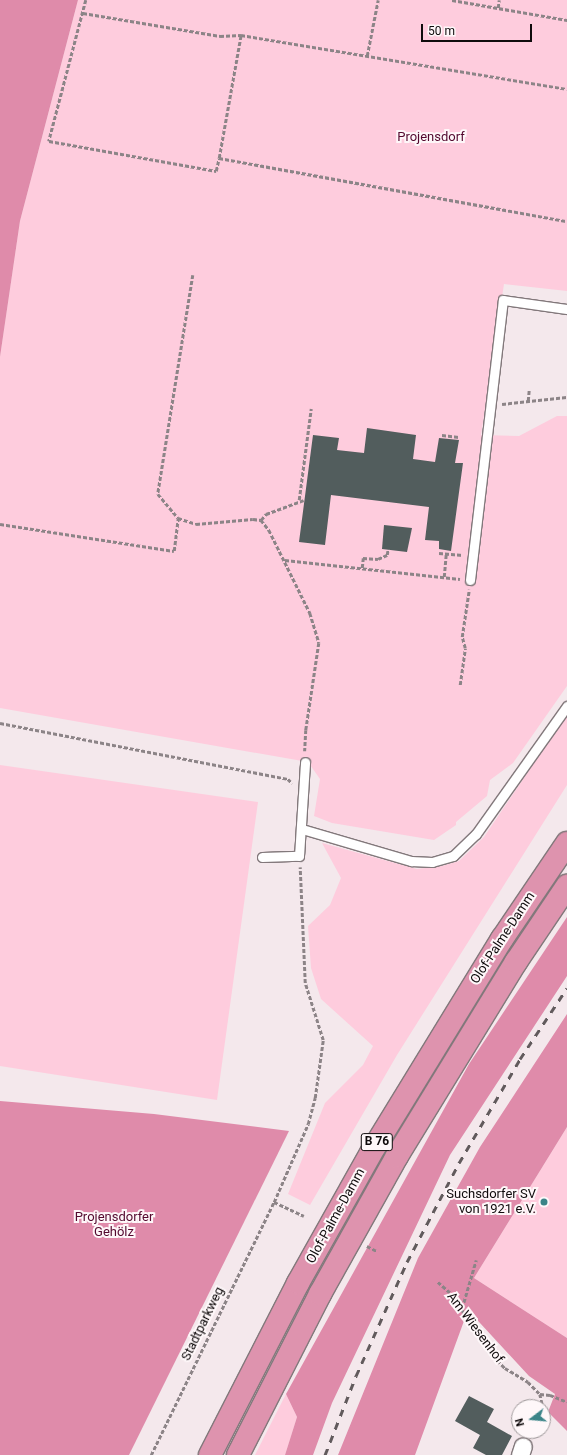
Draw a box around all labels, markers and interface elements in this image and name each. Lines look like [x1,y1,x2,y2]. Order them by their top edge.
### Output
scale bar [423,16,534,42]
text: 50 m [428,24,455,38]
park label: Projensdorf [397,129,465,145]
street label: Olof-Palme-Damm [468,889,538,987]
road number: B 76 [360,1132,394,1152]
street label: Olof-Palme-Damm [303,1166,369,1266]
place label: Suchsdorfer SV von 1921 e.V. [446,1187,536,1218]
marker: Suchsdorfer SV von 1921 e.V. [539,1197,549,1207]
park label: Projensdorfer Gehölz [75,1210,153,1241]
street label: Stadtparkweg [178,1285,228,1363]
street label: Am Wiesenhof [443,1290,507,1366]
north arrow [511,1399,551,1439]
text: N [513,1417,527,1428]

